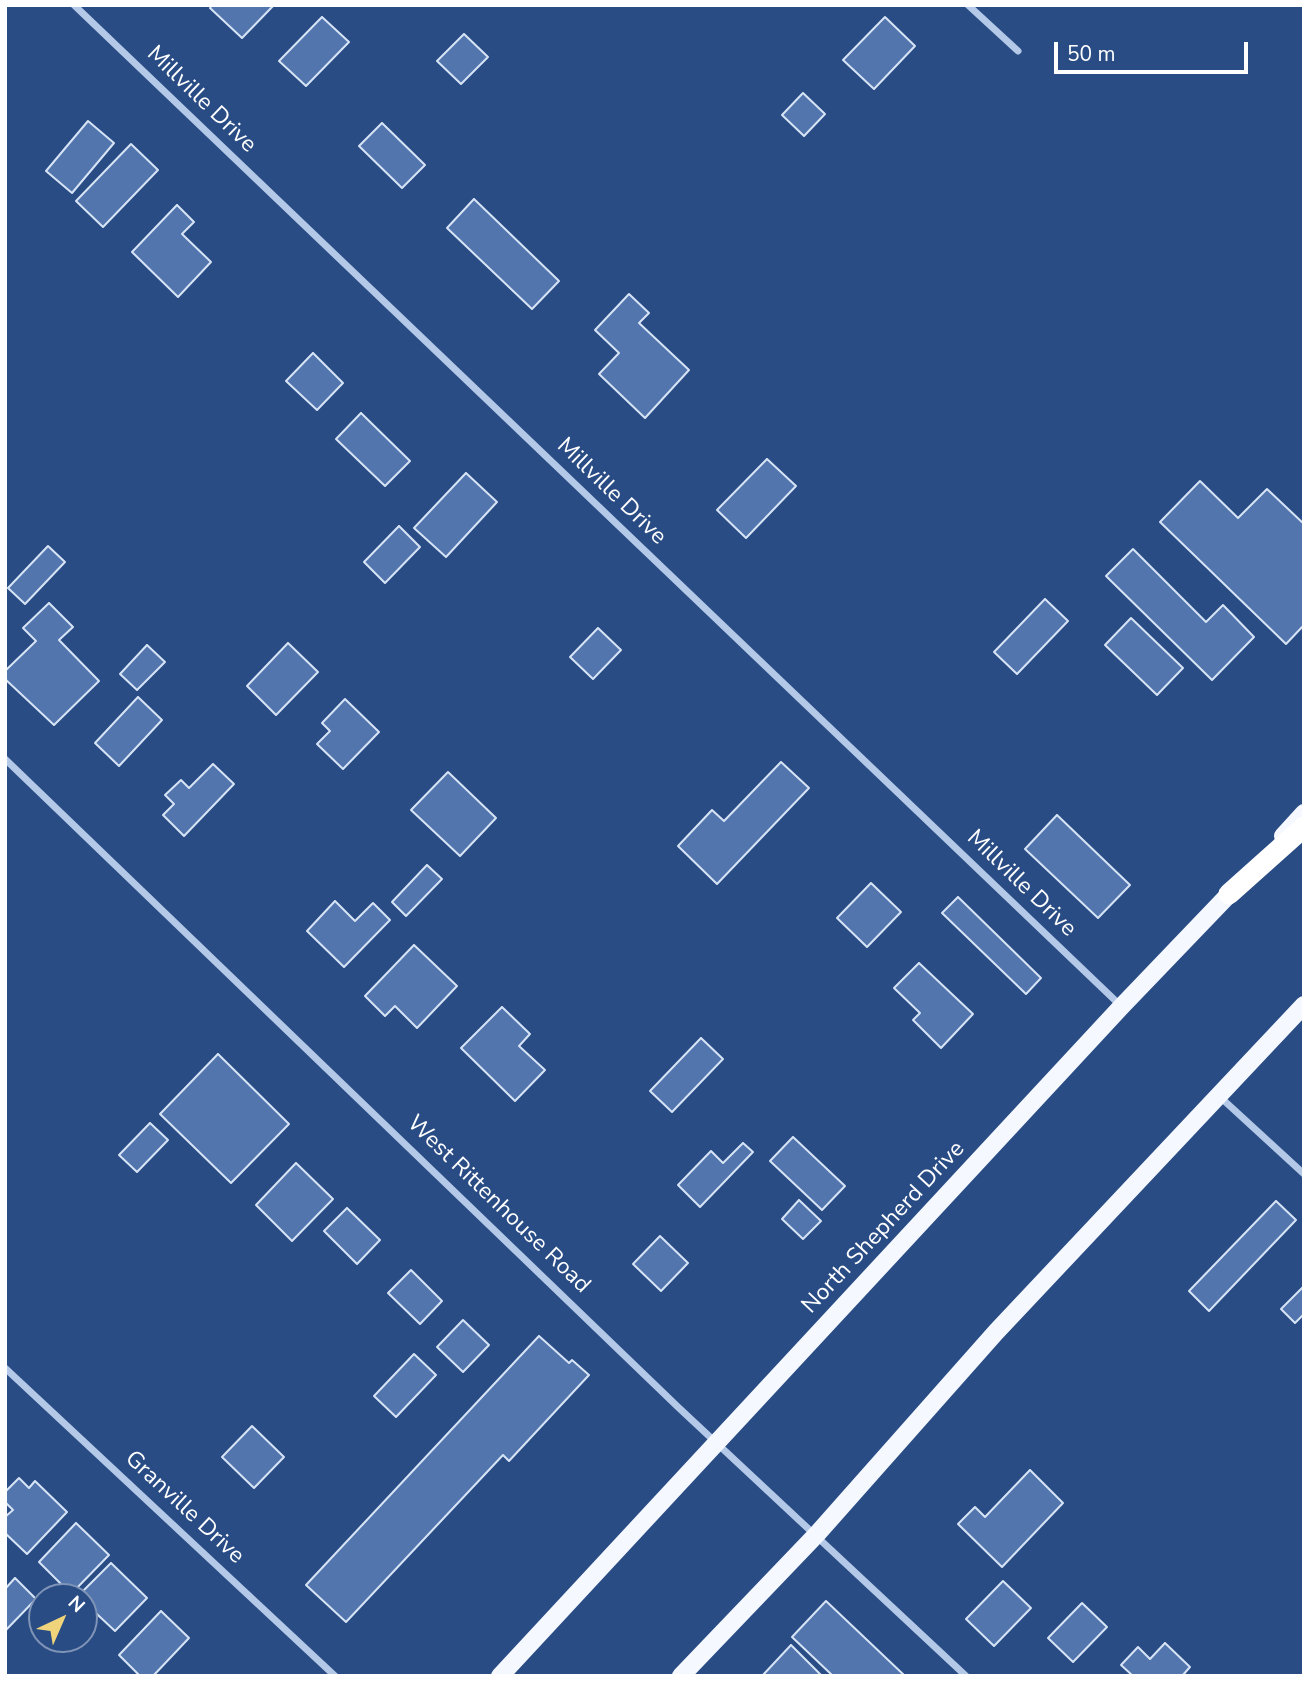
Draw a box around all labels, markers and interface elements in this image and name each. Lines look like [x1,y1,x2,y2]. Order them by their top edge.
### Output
scale bar [1057,28,1251,72]
text: 50 m [1067,40,1116,68]
street label: Millville Drive [140,41,262,159]
street label: Millville Drive [550,433,672,551]
street label: Millville Drive [960,825,1082,943]
street label: West Rittenhouse Road [401,1110,595,1300]
street label: North Shepherd Drive [797,1136,971,1320]
street label: Granville Drive [119,1446,249,1570]
north arrow [28,1583,98,1653]
text: N [62,1590,90,1619]

